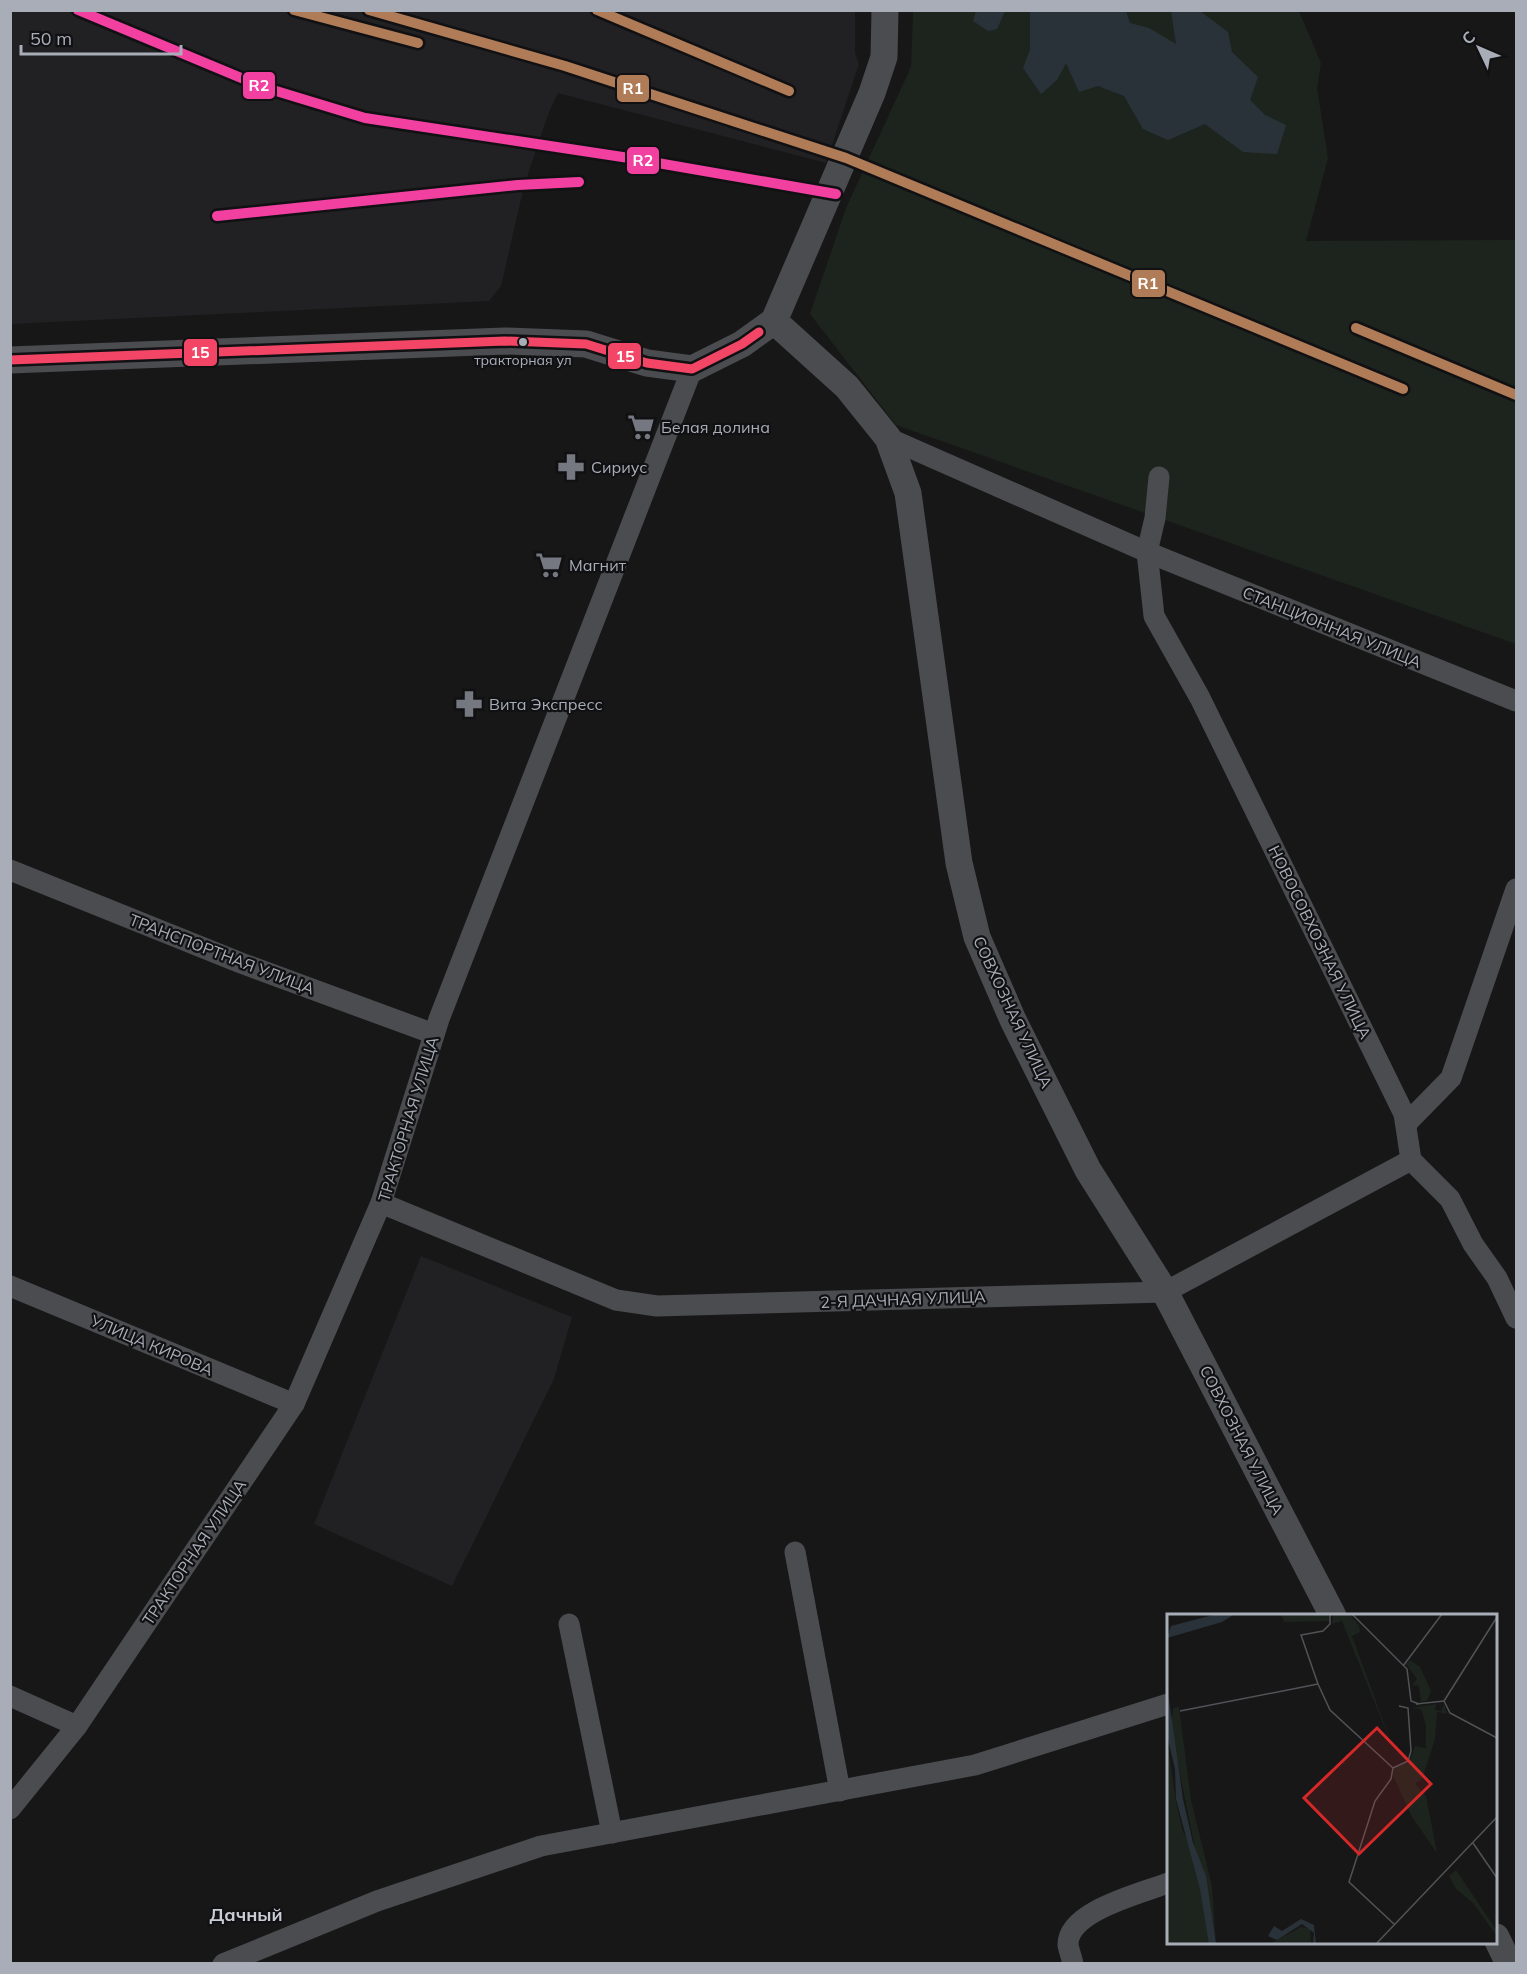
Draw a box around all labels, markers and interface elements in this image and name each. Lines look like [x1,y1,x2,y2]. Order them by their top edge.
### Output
scale bar [21,18,182,56]
north arrow [1449,18,1509,78]
text: 50 m [30,27,72,50]
text: С [1457,27,1479,48]
line badge: R2 [242,71,276,100]
line badge: R1 [616,74,650,103]
text: R2 [249,75,269,95]
text: R1 [623,78,643,98]
line badge: R2 [626,146,660,175]
text: R2 [633,150,653,170]
line badge: R1 [1131,269,1166,298]
text: R1 [1138,273,1158,293]
marker: тракторная ул [517,336,529,348]
line badge: 15 [183,338,218,367]
text: 15 [190,342,210,362]
line badge: 15 [607,342,642,370]
text: 15 [615,346,635,366]
place label: тракторная ул [474,351,572,369]
supermarket icon: Белая долина [626,412,656,442]
place label: Белая долина [661,417,770,437]
pharmacy icon: Сириус [556,452,586,482]
place label: Сириус [591,457,647,477]
supermarket icon: Магнит [534,550,564,580]
place label: Магнит [569,555,627,575]
street label: СТАНЦИОННАЯ УЛИЦА [1240,582,1425,672]
pharmacy icon: Вита Экспресс [454,689,484,719]
place label: Вита Экспресс [489,694,603,714]
street label: НОВОСОВХОЗНАЯ УЛИЦА [1264,842,1376,1042]
street label: ТРАНСПОРТНАЯ УЛИЦА [127,909,318,999]
street label: СОВХОЗНАЯ УЛИЦА [969,933,1057,1091]
street label: ТРАКТОРНАЯ УЛИЦА [373,1034,443,1204]
street label: 2-Я ДАЧНАЯ УЛИЦА [820,1286,986,1312]
street label: УЛИЦА КИРОВА [87,1310,216,1380]
street label: СОВХОЗНАЯ УЛИЦА [1196,1362,1289,1518]
street label: ТРАКТОРНАЯ УЛИЦА [138,1475,250,1629]
inset map [1167,1614,1497,1944]
district label: Дачный [209,1903,283,1926]

